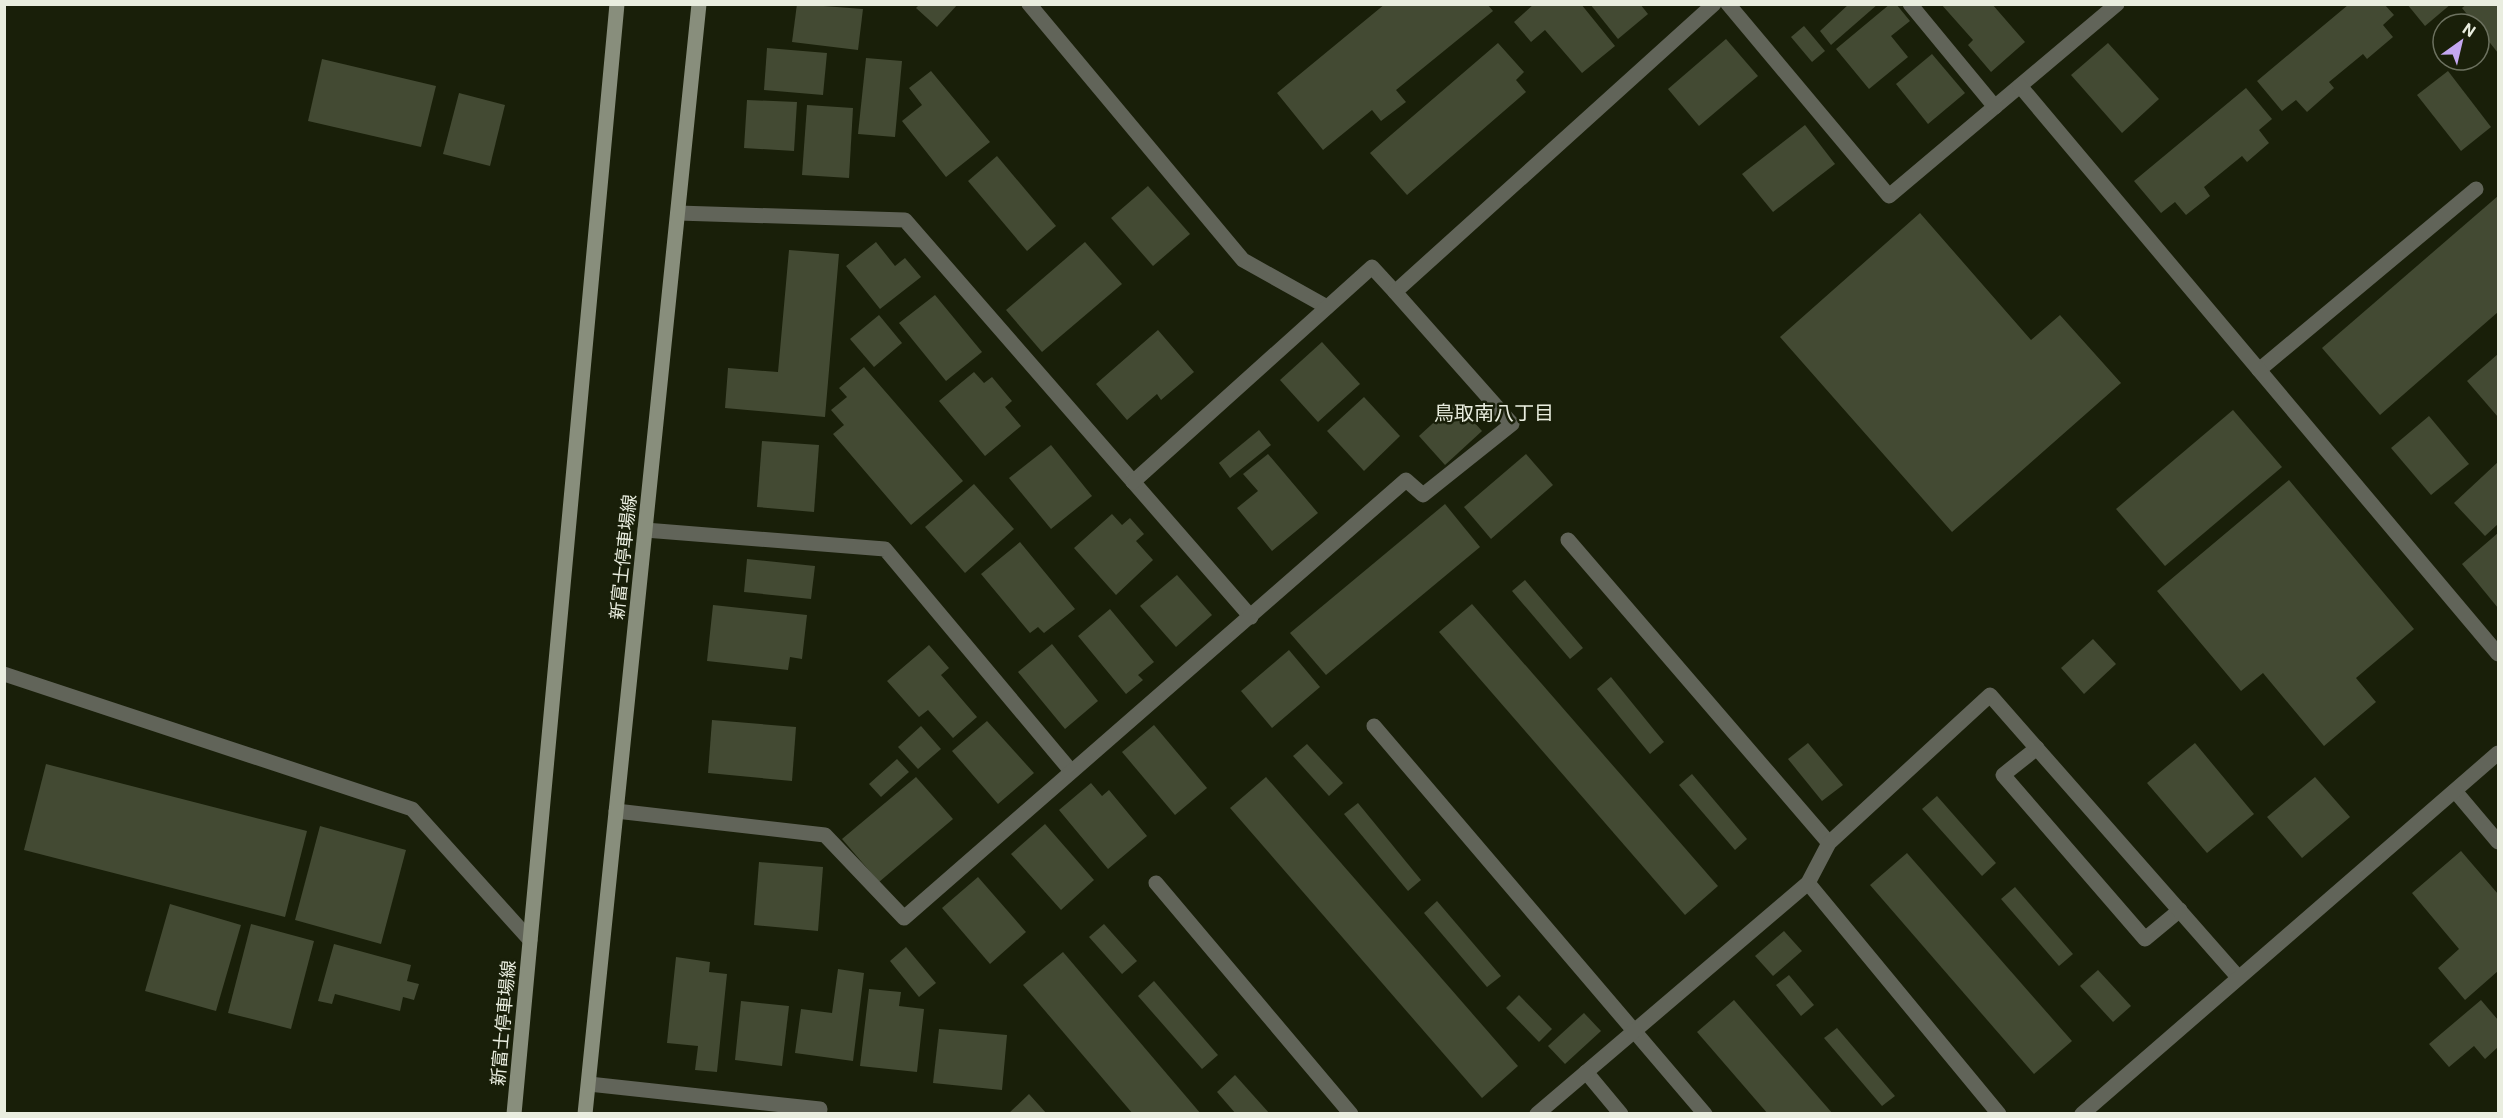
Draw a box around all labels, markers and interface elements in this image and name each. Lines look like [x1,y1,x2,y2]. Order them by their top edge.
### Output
north arrow [2431,12,2491,72]
text: N [2459,19,2479,41]
district label: 鳥取南八丁目 [1434,401,1554,425]
street label: 新富士停車場線 [606,493,640,621]
street label: 新富士停車場線 [487,959,519,1087]

